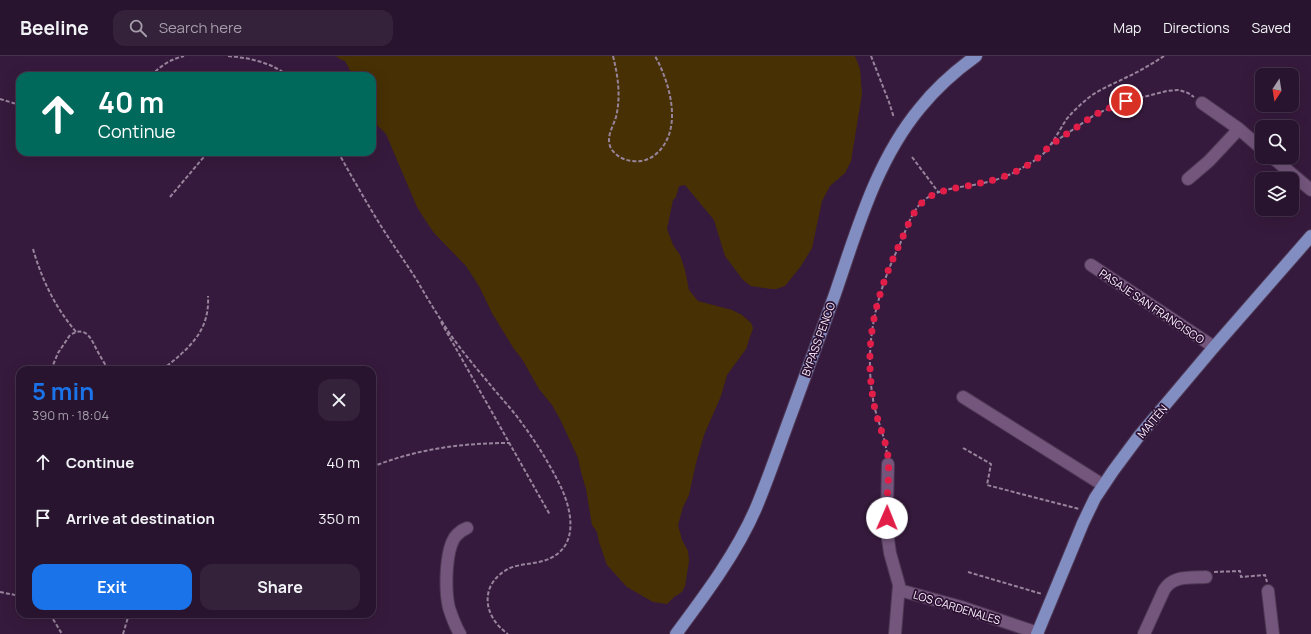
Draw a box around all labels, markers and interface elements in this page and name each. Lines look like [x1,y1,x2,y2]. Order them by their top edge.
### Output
search box [113,10,393,46]
text: Beeline [20,15,89,41]
icon: search [127,17,149,39]
text: Search here [159,17,242,38]
text: Map [1113,18,1141,37]
text: Directions [1163,18,1230,37]
text: Saved [1252,18,1291,37]
north arrow [1255,68,1299,112]
map controls [1255,68,1299,216]
text: 40 m [98,83,164,121]
pin [1109,84,1143,118]
icon: ahead [32,88,84,140]
icon: arrive [1115,90,1137,112]
text: Continue [98,119,176,143]
button: search [1255,120,1299,164]
button: layers [1255,172,1299,216]
street label: PASAJE SAN FRANCISCO [1097,265,1207,347]
street label: BYPASS PENCO [798,300,838,378]
text: 5 min [32,374,94,407]
button: close [318,379,360,421]
street label: MAITÉN [1134,401,1170,441]
text: 390 m · 18:04 [32,406,109,424]
icon: ahead [32,451,54,473]
text: Continue [66,452,134,473]
text: 40 m [326,452,360,473]
position arrow [866,497,908,539]
icon: arrive [32,507,54,529]
text: Arrive at destination [66,508,215,529]
text: 350 m [318,508,360,529]
button: Exit [32,564,192,610]
button: Share [200,564,360,610]
street label: LOS CARDENALES [912,587,1003,627]

